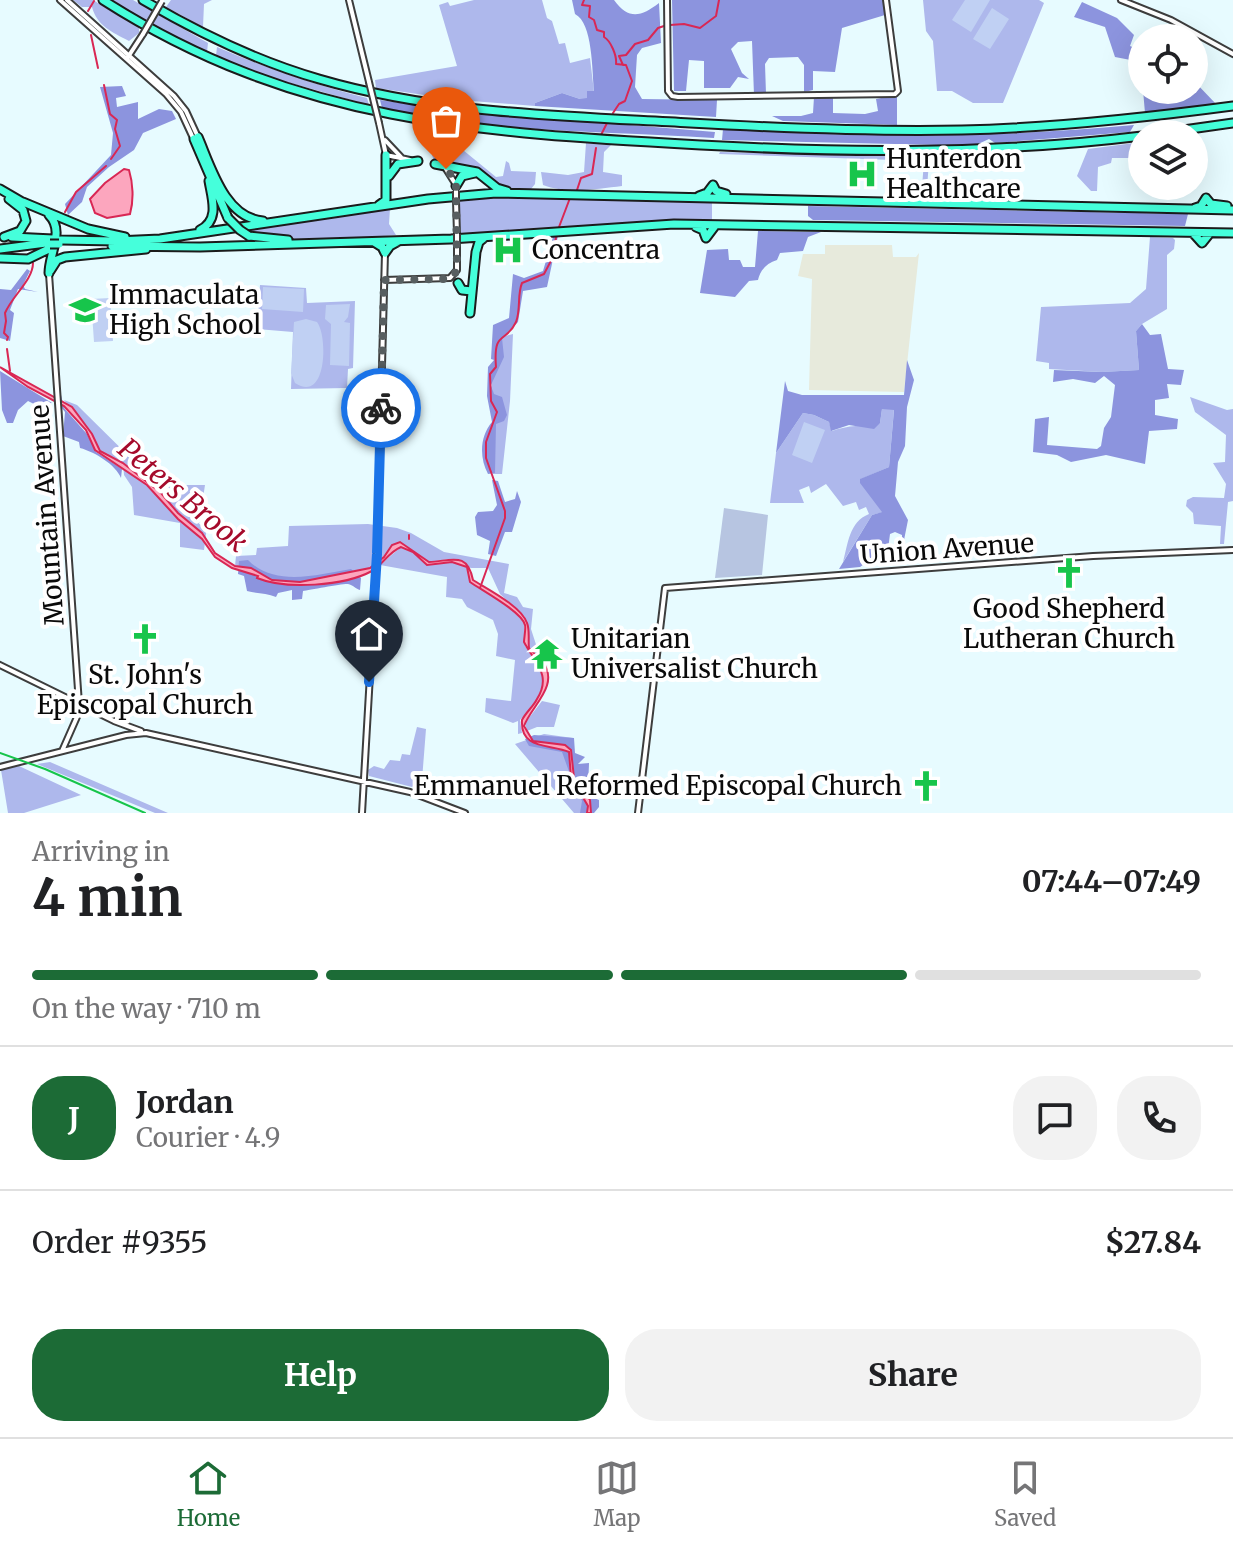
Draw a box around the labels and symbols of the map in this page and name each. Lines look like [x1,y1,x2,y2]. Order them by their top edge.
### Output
pin [412,87,480,169]
place label: Hunterdon Healthcare [886,142,1022,205]
hospital icon: Hunterdon Healthcare [845,157,879,191]
hospital icon: Concentra [491,233,525,267]
place label: Concentra [532,233,660,266]
place label: Immaculata High School [109,278,261,341]
school or university icon: Immaculata High School [68,293,102,327]
courier [341,368,421,448]
street label: Mountain Avenue [22,404,71,626]
water label: Peters Brook [111,430,255,560]
street label: Union Avenue [859,526,1035,571]
church icon: Good Shepherd Lutheran Church [1052,556,1086,590]
place label: Good Shepherd Lutheran Church [963,592,1175,655]
pin [335,600,403,682]
church icon: St. John's Episcopal Church [128,622,162,656]
place label: Unitarian Universalist Church [571,622,818,685]
temple icon: Unitarian Universalist Church [530,637,564,671]
place label: St. John's Episcopal Church [37,658,253,721]
place label: Emmanuel Reformed Episcopal Church [413,769,902,802]
church icon: Emmanuel Reformed Episcopal Church [909,769,943,803]

